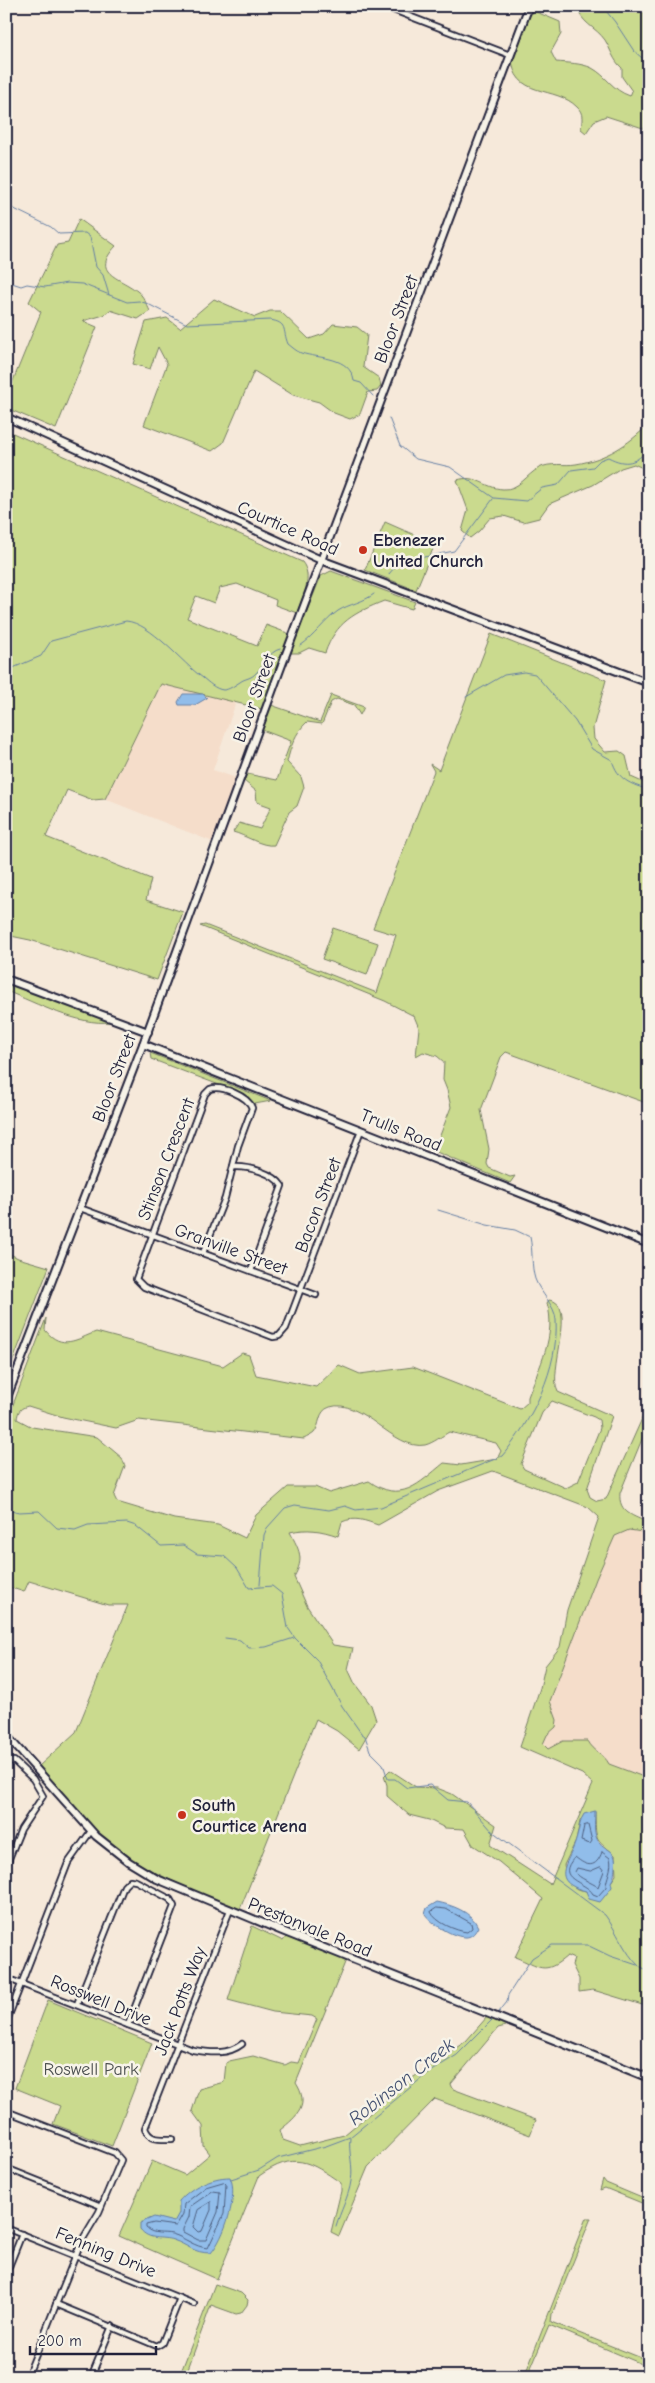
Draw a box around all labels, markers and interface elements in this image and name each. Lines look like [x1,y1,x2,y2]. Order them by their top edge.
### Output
street label: Bloor Street [370,272,423,366]
street label: Courtice Road [234,497,342,560]
place label: Ebenezer United Church [373,530,484,572]
marker: Ebenezer United Church [357,544,369,556]
street label: Bloor Street [229,650,280,745]
street label: Bloor Street [88,1031,141,1125]
street label: Stinson Crescent [134,1094,200,1223]
street label: Trulls Road [357,1105,445,1156]
street label: Bacon Street [291,1154,346,1255]
street label: Granville Street [172,1219,291,1280]
place label: South Courtice Arena [192,1795,307,1837]
marker: South Courtice Arena [176,1809,188,1821]
street label: Prestonvale Road [245,1893,375,1962]
street label: Jack Potts Way [150,1943,211,2059]
street label: Rosswell Drive [47,1971,154,2030]
water label: Robinson Creek [344,2033,459,2130]
park label: Roswell Park [43,2059,139,2080]
street label: Fenning Drive [52,2223,159,2282]
scale bar [30,2323,156,2355]
text: 200 m [38,2332,82,2350]

